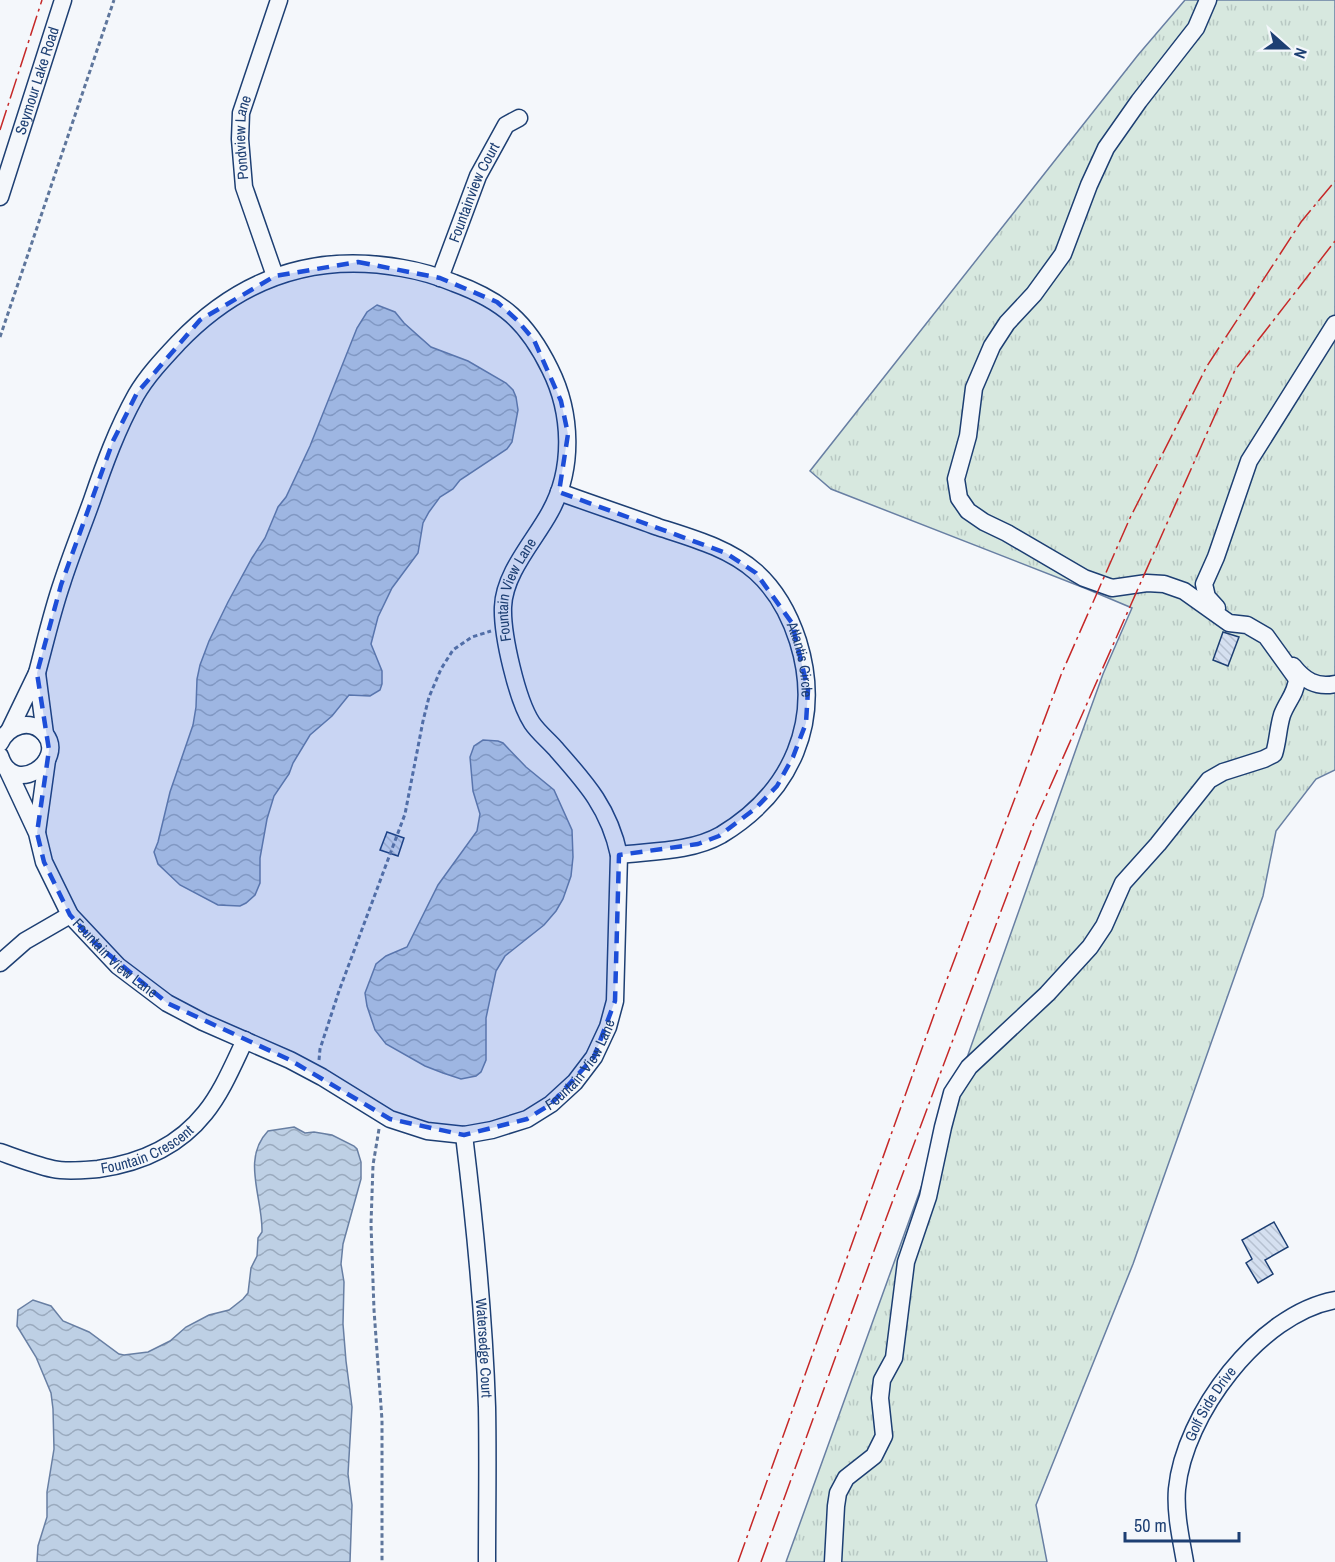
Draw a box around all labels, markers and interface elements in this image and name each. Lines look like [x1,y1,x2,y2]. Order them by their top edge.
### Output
north arrow [1257,18,1317,78]
street label: Seymour Lake Road [10,24,64,137]
text: N [1289,45,1313,62]
street label: Pondview Lane [229,92,256,181]
street label: Fountainview Court [443,138,505,245]
street label: Fountain View Lane [492,533,541,643]
street label: Atlantis Circle [782,618,818,697]
street label: Fountain View Lane [68,913,163,1003]
street label: Fountain View Lane [541,1017,620,1115]
street label: Fountain Crescent [99,1120,198,1178]
street label: Watersedge Court [471,1298,498,1399]
street label: Golf Side Drive [1179,1362,1241,1444]
scale bar [1125,1505,1239,1543]
text: 50 m [1134,1513,1167,1538]

